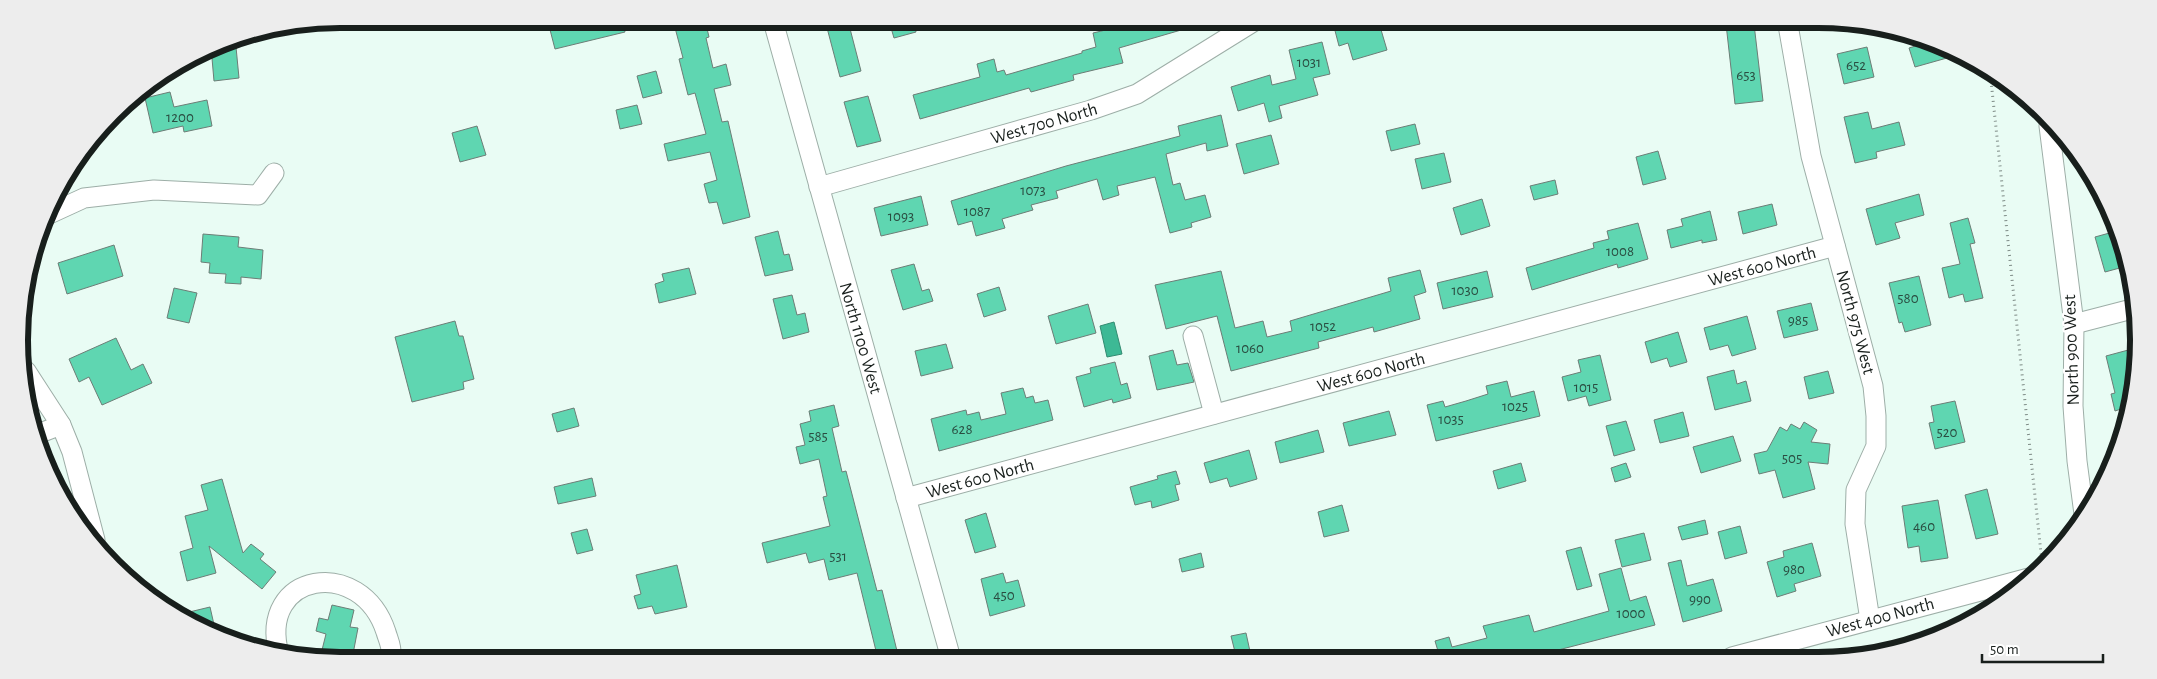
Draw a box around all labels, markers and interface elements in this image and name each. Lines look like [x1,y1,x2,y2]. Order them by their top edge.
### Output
house number: 1031 [1297,55,1321,70]
house number: 652 [1846,58,1866,73]
house number: 653 [1736,68,1756,83]
street label: West 700 North [989,100,1100,148]
house number: 1200 [166,110,194,125]
house number: 1073 [1020,183,1046,198]
house number: 1087 [964,204,990,219]
house number: 1093 [888,209,914,224]
house number: 1008 [1606,244,1634,259]
street label: West 600 North [1706,244,1818,290]
street label: North 975 West [1833,268,1878,376]
street label: North 1100 West [836,281,885,396]
house number: 1030 [1451,283,1479,298]
house number: 580 [1897,291,1919,306]
street label: North 900 West [2061,294,2083,406]
house number: 985 [1788,313,1808,328]
house number: 1052 [1310,319,1336,334]
house number: 1060 [1236,341,1264,356]
street label: West 600 North [1315,350,1427,396]
house number: 1015 [1574,380,1598,395]
house number: 1025 [1502,399,1528,414]
house number: 1035 [1438,412,1464,427]
house number: 628 [952,422,973,437]
house number: 520 [1936,425,1958,440]
house number: 585 [808,429,828,444]
house number: 505 [1782,451,1802,466]
street label: West 600 North [924,456,1036,502]
house number: 460 [1913,519,1935,534]
house number: 531 [829,549,847,564]
house number: 980 [1783,562,1805,577]
house number: 450 [993,588,1015,603]
house number: 990 [1689,592,1711,607]
street label: West 400 North [1824,595,1936,641]
house number: 1000 [1617,606,1646,621]
scale bar [1982,632,2103,664]
text: 50 m [1990,642,2019,657]

